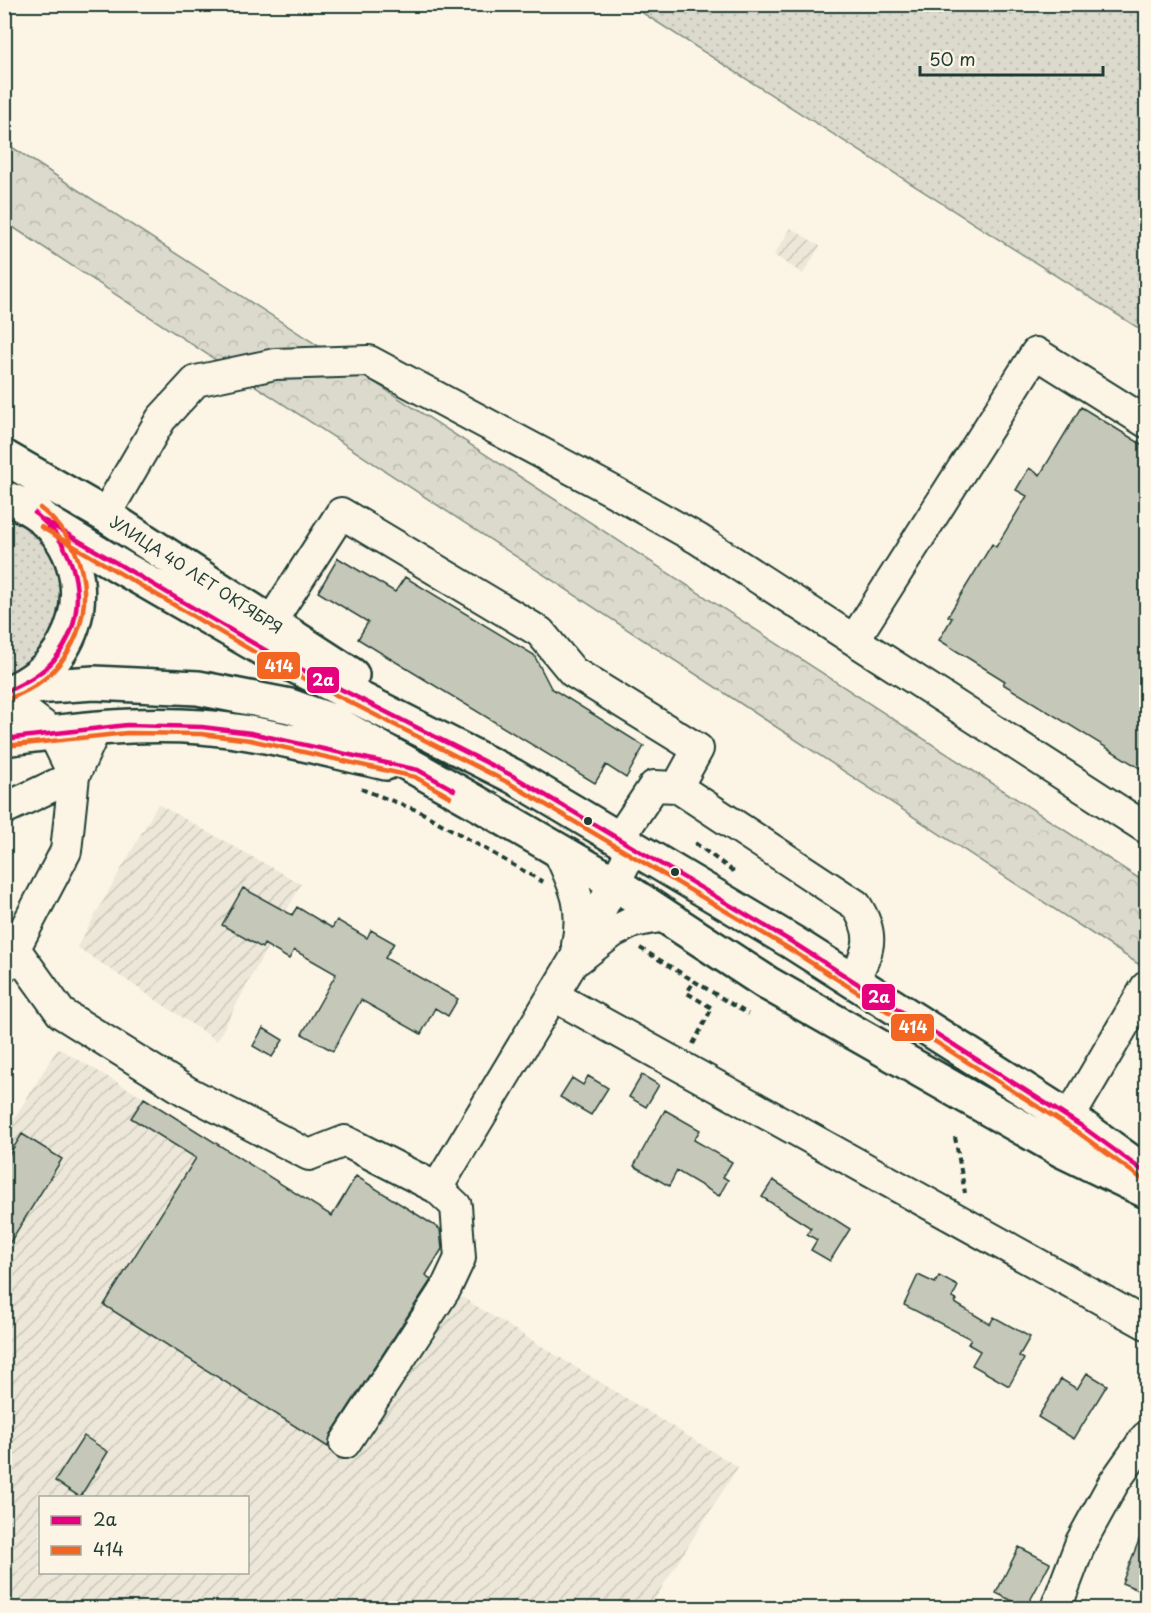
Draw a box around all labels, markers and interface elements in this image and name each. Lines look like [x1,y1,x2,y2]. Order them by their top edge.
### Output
scale bar [920,39,1103,77]
text: 50 m [929,45,976,72]
street label: УЛИЦА 40 ЛЕТ ОКТЯБРЯ [106,509,288,639]
line badge: 414 [256,651,301,680]
text: 414 [265,653,293,677]
line badge: 2а [306,666,340,694]
text: 2а [312,667,334,691]
unlabelled marker [582,815,594,827]
unlabelled marker [669,866,681,878]
line badge: 2а [861,983,896,1011]
text: 2а [868,984,890,1008]
line badge: 414 [890,1013,935,1042]
text: 414 [899,1014,927,1038]
legend [39,1496,249,1574]
text: 2а [93,1505,117,1532]
text: 414 [93,1535,124,1562]

